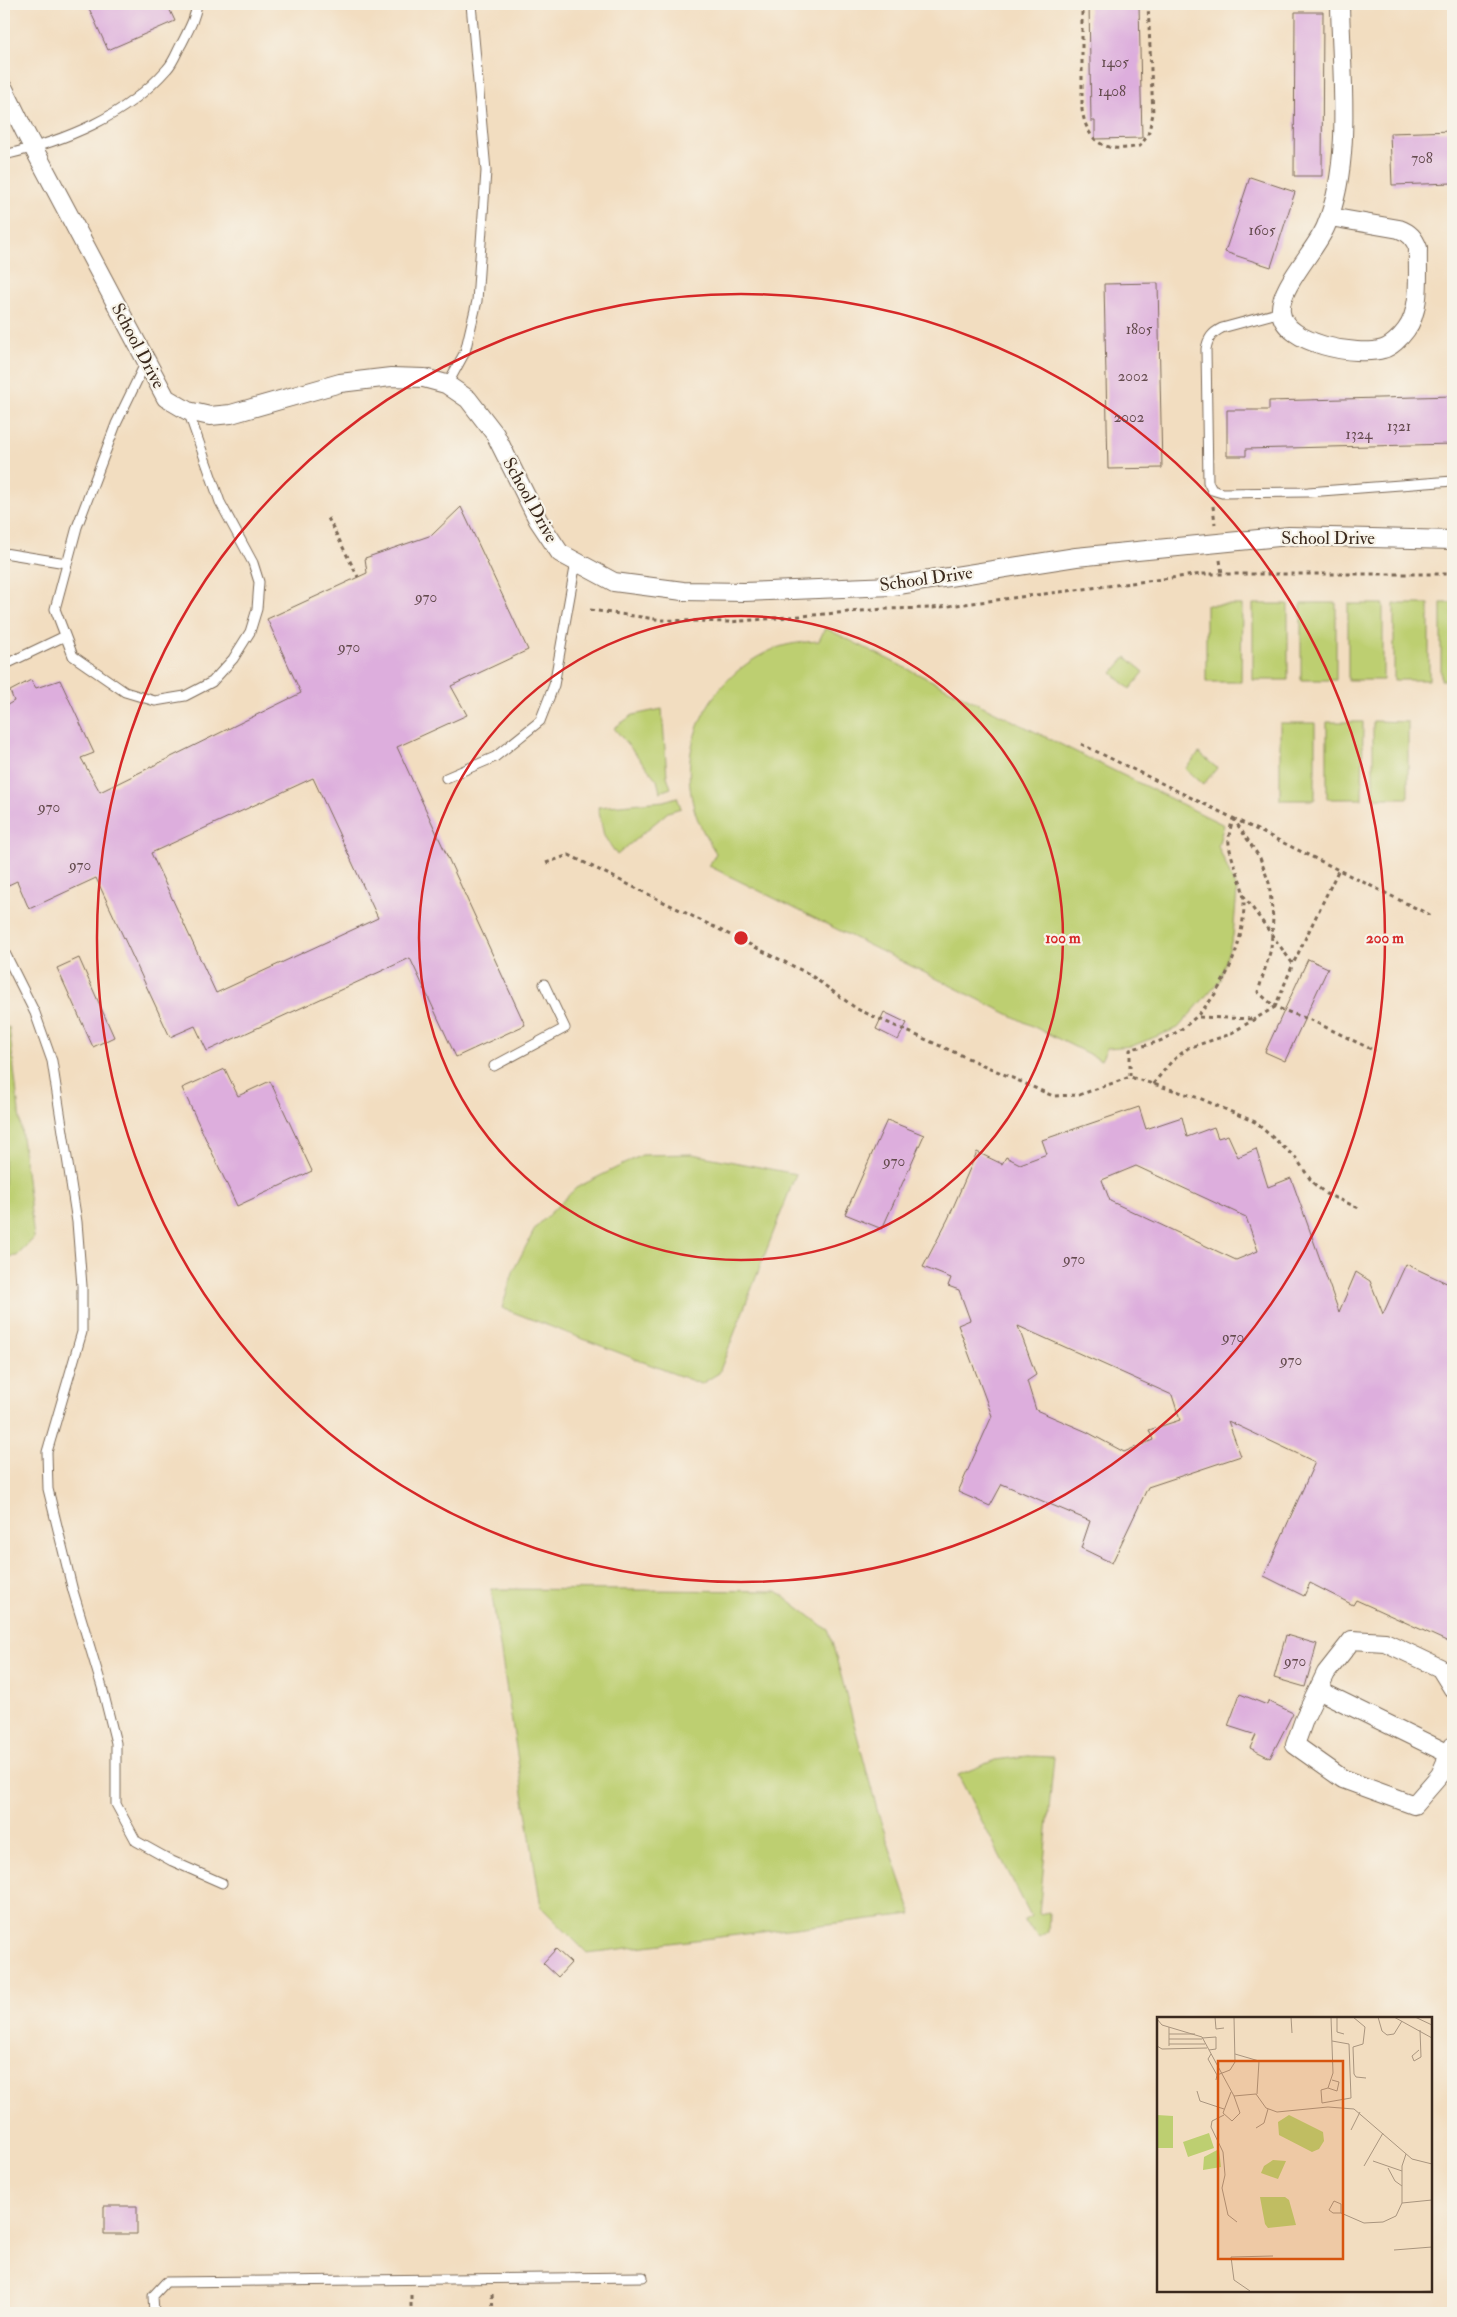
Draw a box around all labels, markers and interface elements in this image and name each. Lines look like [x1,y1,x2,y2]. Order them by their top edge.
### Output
house number: 1405 [1101,53,1129,72]
house number: 1408 [1098,82,1126,101]
house number: 708 [1411,149,1433,168]
house number: 1605 [1248,221,1276,240]
street label: School Drive [106,299,170,393]
house number: 1805 [1126,320,1153,339]
house number: 2002 [1118,367,1149,386]
house number: 2002 [1114,408,1145,427]
house number: 1321 [1387,417,1411,436]
house number: 1324 [1346,425,1373,444]
street label: School Drive [497,454,563,547]
street label: School Drive [1281,527,1375,550]
street label: School Drive [878,561,974,597]
house number: 970 [414,588,437,607]
house number: 970 [337,638,360,657]
house number: 970 [37,798,60,817]
house number: 970 [68,856,91,875]
centre of rings [732,929,750,947]
text: 100 m [1045,929,1081,948]
text: 200 m [1366,929,1404,948]
house number: 970 [882,1152,905,1171]
house number: 970 [1062,1250,1085,1269]
house number: 970 [1221,1328,1244,1347]
house number: 970 [1279,1351,1302,1370]
house number: 970 [1283,1652,1306,1671]
inset map [1157,2017,1432,2292]

